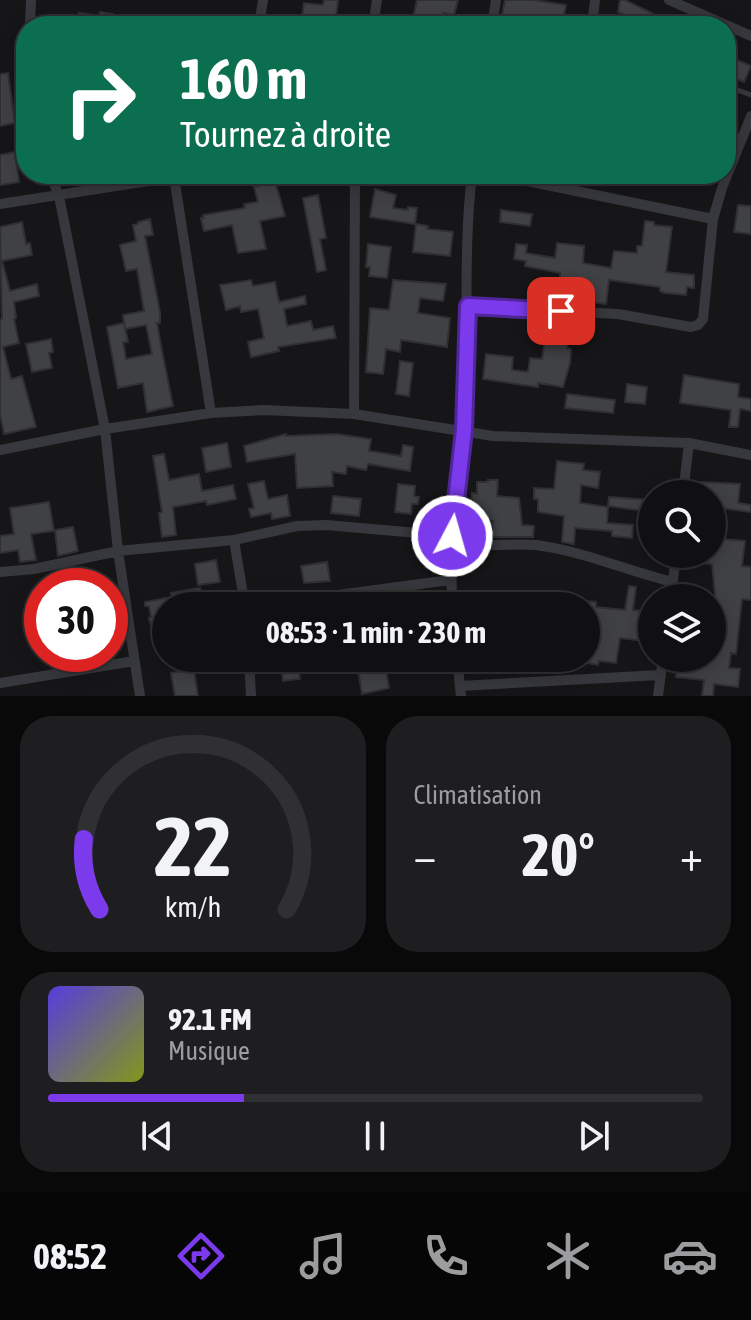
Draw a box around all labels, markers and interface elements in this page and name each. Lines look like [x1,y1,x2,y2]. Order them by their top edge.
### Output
text: 160 m [180,47,307,111]
icon: right [48,48,152,152]
text: Tournez à droite [180,113,391,155]
pin [527,277,595,345]
icon: arrive [539,289,583,333]
map controls [638,480,726,672]
button: search [638,480,726,568]
position arrow [410,494,494,578]
speed limit sign: 30 [24,568,128,672]
button: layers [638,584,726,672]
text: 08:53 · 1 min · 230 m [266,615,486,649]
text: Climatisation [414,780,542,810]
text: 22 [154,798,232,894]
text: 20° [522,820,595,889]
text: − [414,830,436,880]
text: + [680,830,703,880]
text: km/h [164,890,221,923]
text: 92.1 FM [168,1002,252,1036]
text: Musique [168,1036,250,1066]
icon: previous [135,1114,179,1158]
icon: pause [353,1114,397,1158]
icon: next [572,1114,616,1158]
icon: directions [173,1228,229,1284]
icon: music [295,1228,351,1284]
icon: phone [418,1228,474,1284]
icon: climate [540,1228,596,1284]
icon: car [662,1228,718,1284]
text: 08:52 [33,1235,107,1277]

